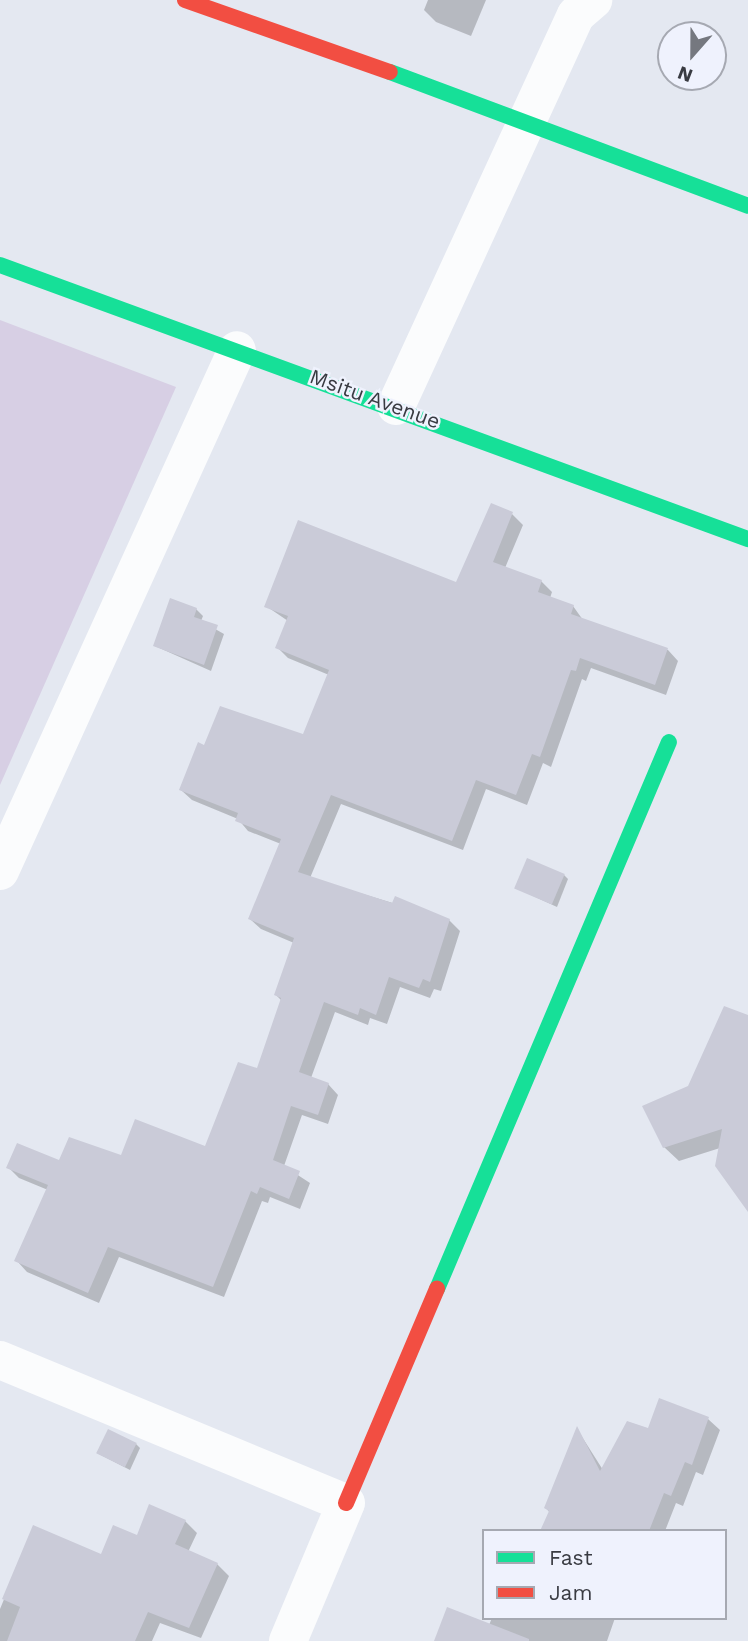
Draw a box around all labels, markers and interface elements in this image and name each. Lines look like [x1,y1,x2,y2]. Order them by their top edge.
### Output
north arrow [657,21,727,91]
text: N [674,61,696,87]
street label: Msitu Avenue [306,364,444,434]
legend [482,1529,727,1620]
text: Fast [549,1545,593,1570]
text: Jam [549,1580,592,1605]

